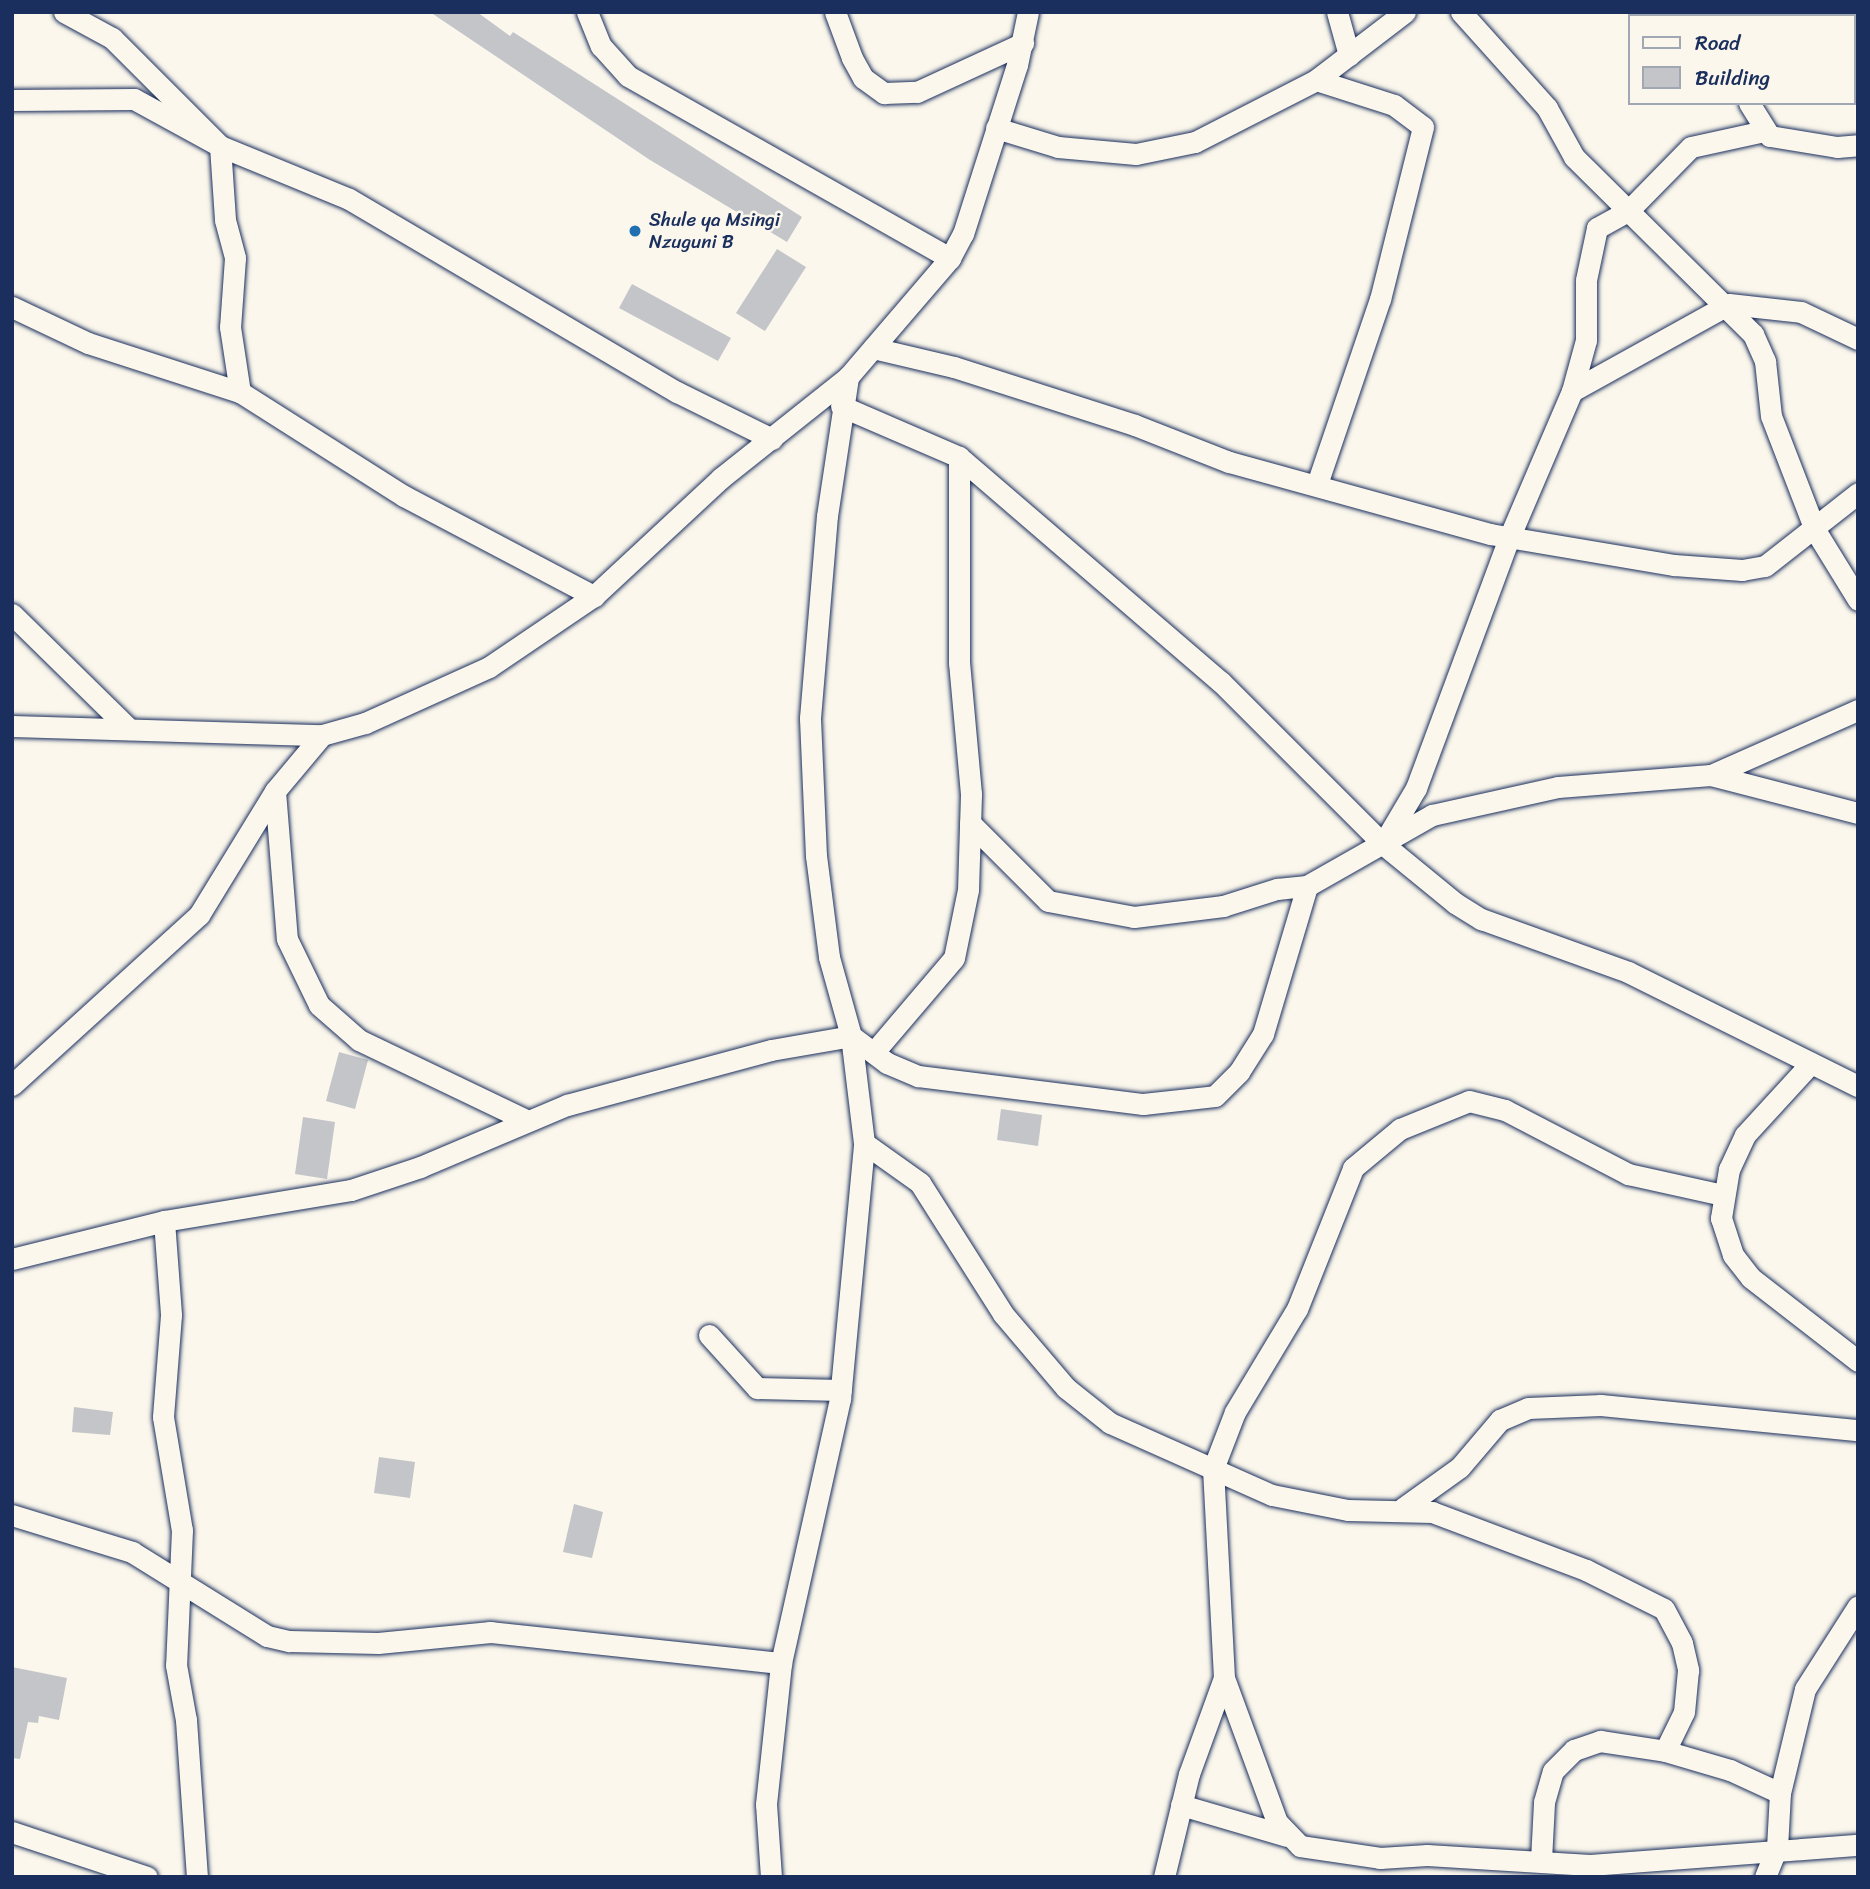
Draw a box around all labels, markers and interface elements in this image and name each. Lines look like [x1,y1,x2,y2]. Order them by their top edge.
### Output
legend [1629,14,1856,105]
text: Road [1695,24,1740,62]
text: Building [1695,59,1770,97]
place label: Shule ya Msingi Nzuguni B [649,209,780,253]
marker: Shule ya Msingi Nzuguni B [627,223,643,239]

